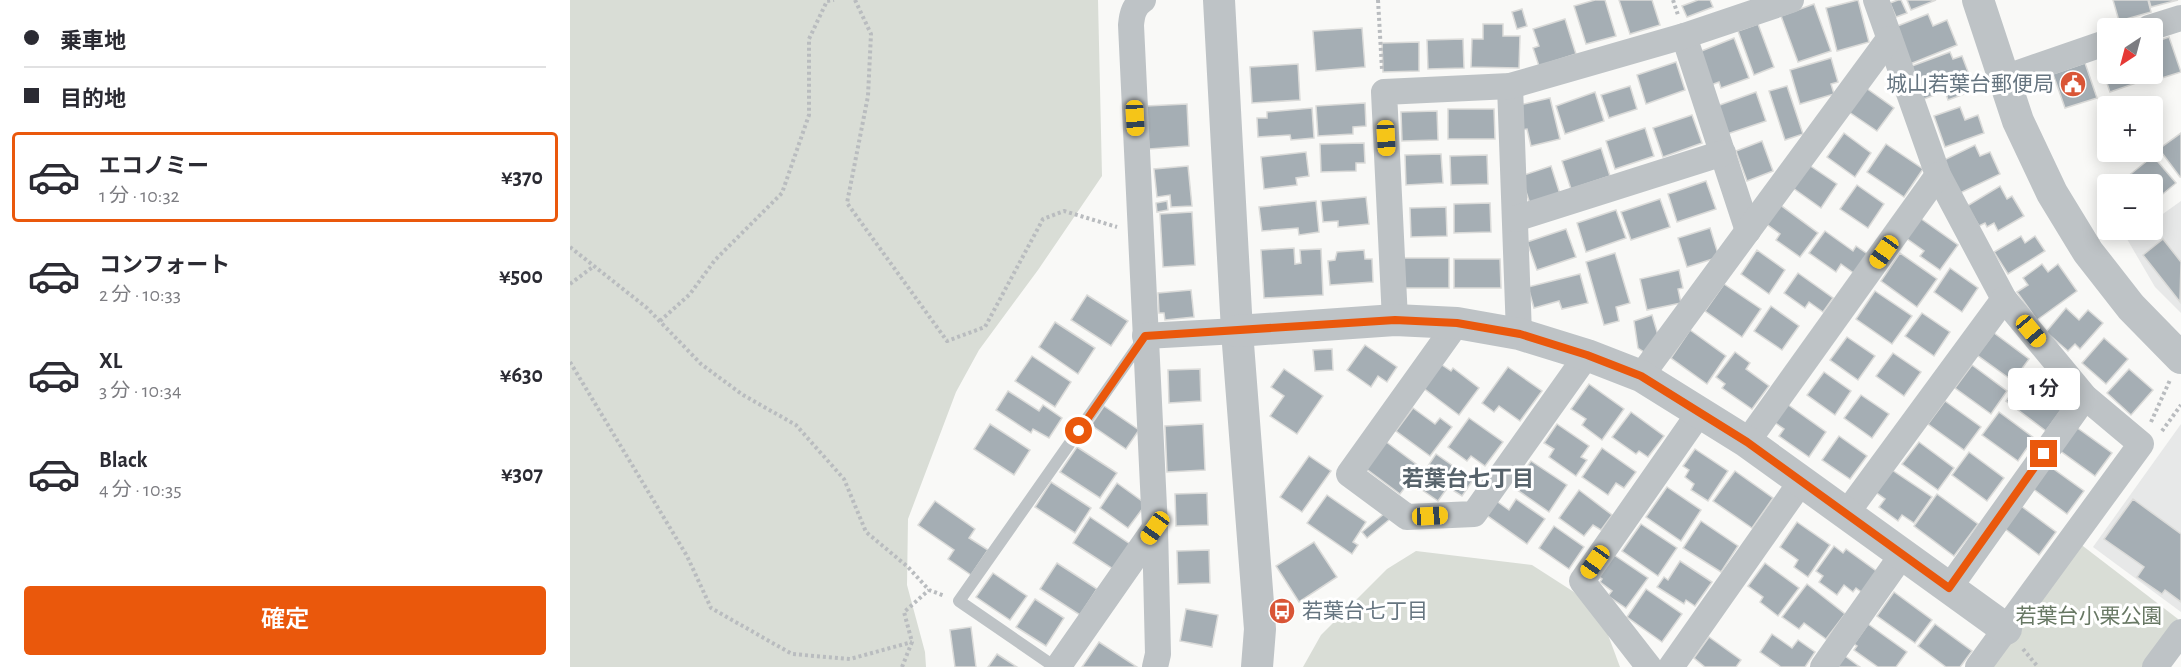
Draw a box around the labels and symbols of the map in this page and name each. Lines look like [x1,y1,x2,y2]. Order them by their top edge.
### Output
north arrow [2097,18,2163,84]
public building icon: 城山若葉台郵便局 [2058,69,2088,99]
place label: 城山若葉台郵便局 [1886,73,2054,95]
car [1125,100,1145,136]
car [1376,120,1396,156]
car [1866,232,1902,272]
car [2013,311,2049,351]
callout: 1 分 [2008,367,2080,409]
route start [1065,417,1092,444]
route end [2030,440,2057,467]
district label: 若葉台七丁目 [1402,467,1534,490]
car [1412,506,1448,526]
car [1137,508,1173,548]
car [1577,542,1613,582]
bus stop icon: 若葉台七丁目 [1267,596,1297,626]
place label: 若葉台七丁目 [1302,600,1428,622]
park label: 若葉台小栗公園 [2016,605,2163,627]

